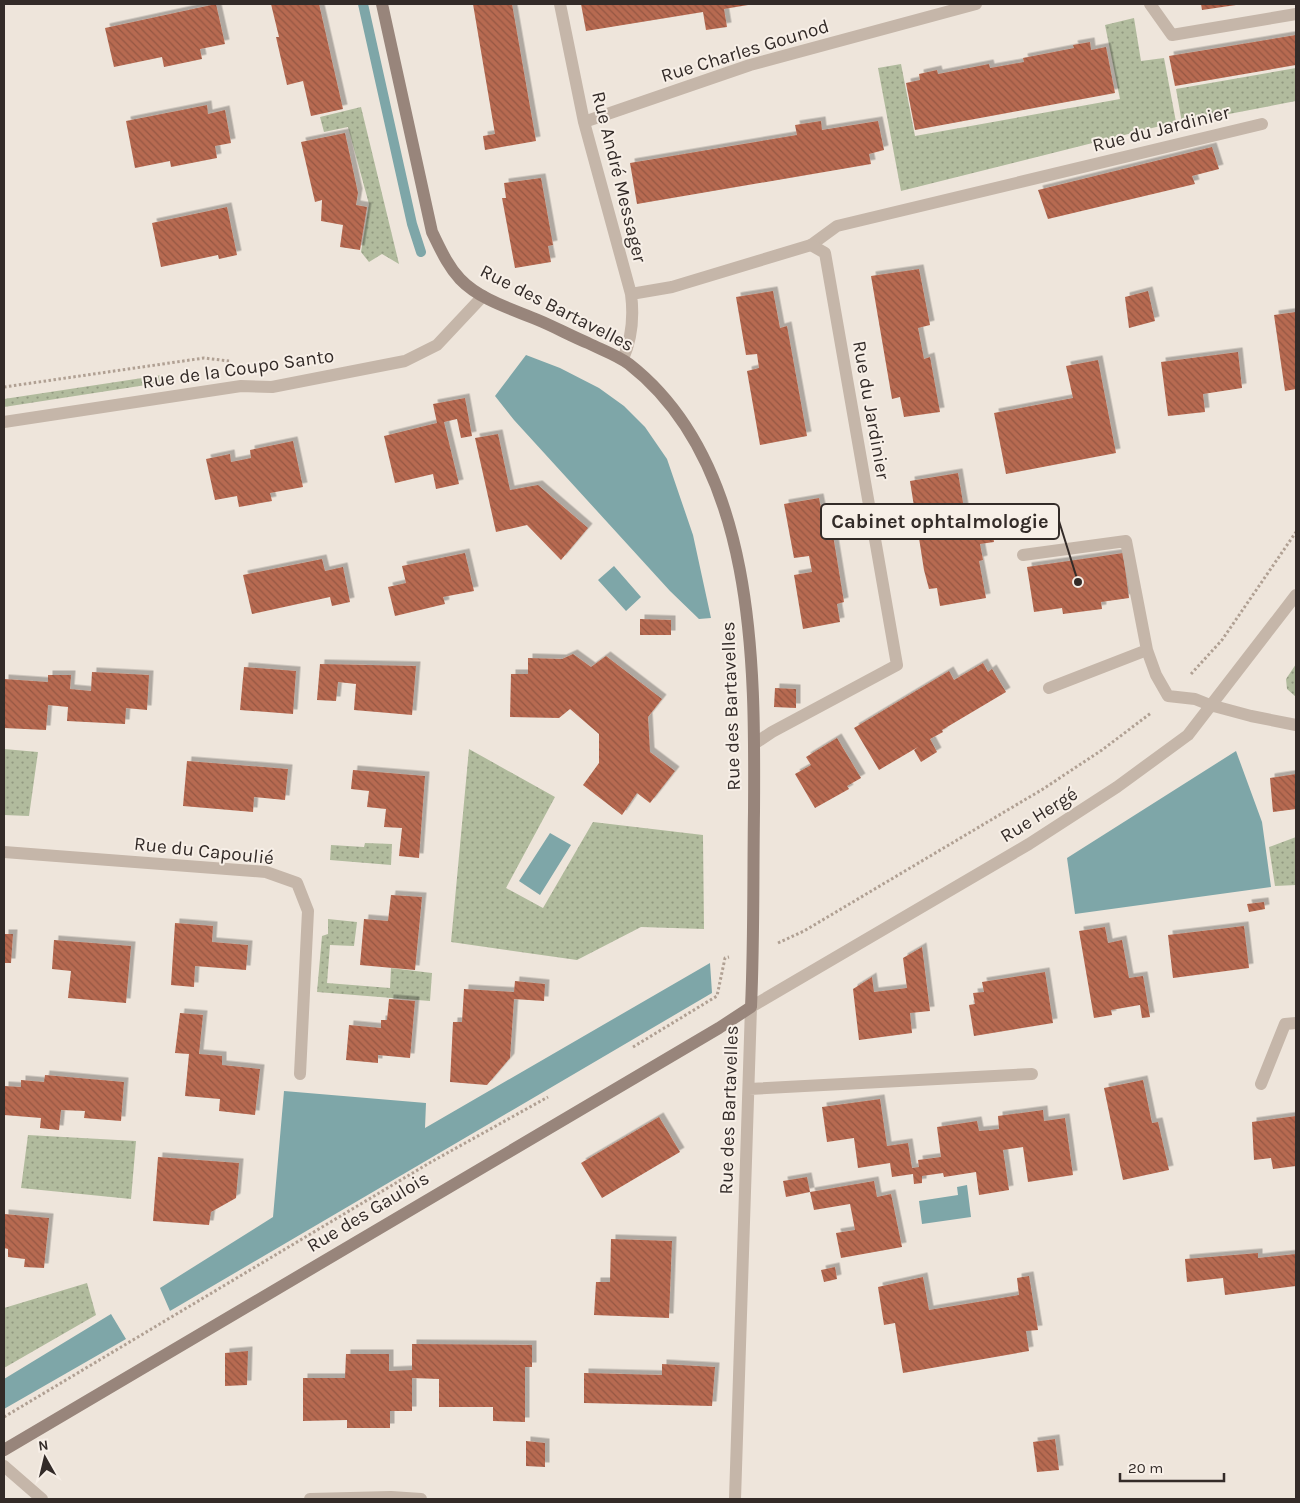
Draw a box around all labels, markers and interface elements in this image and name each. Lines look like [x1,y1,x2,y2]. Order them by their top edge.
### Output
street label: Rue Charles Gounod [658,15,832,87]
street label: Rue André Messager [587,89,651,265]
street label: Rue du Jardinier [1090,101,1232,157]
street label: Rue des Bartavelles [477,260,637,356]
street label: Rue du Jardinier [848,339,894,481]
street label: Rue de la Coupo Santo [141,345,335,393]
callout: Cabinet ophtalmologie [821,504,1059,539]
text: Cabinet ophtalmologie [831,510,1049,533]
street label: Rue des Bartavelles [717,621,745,791]
street label: Rue Hergé [996,783,1082,847]
street label: Rue du Capoulié [133,833,275,869]
street label: Rue des Bartavelles [715,1025,743,1195]
street label: Rue des Gaulois [303,1167,433,1257]
north arrow [20,1433,70,1483]
text: N [37,1437,49,1455]
scale bar [1120,1450,1224,1482]
text: 20 m [1128,1459,1163,1477]

